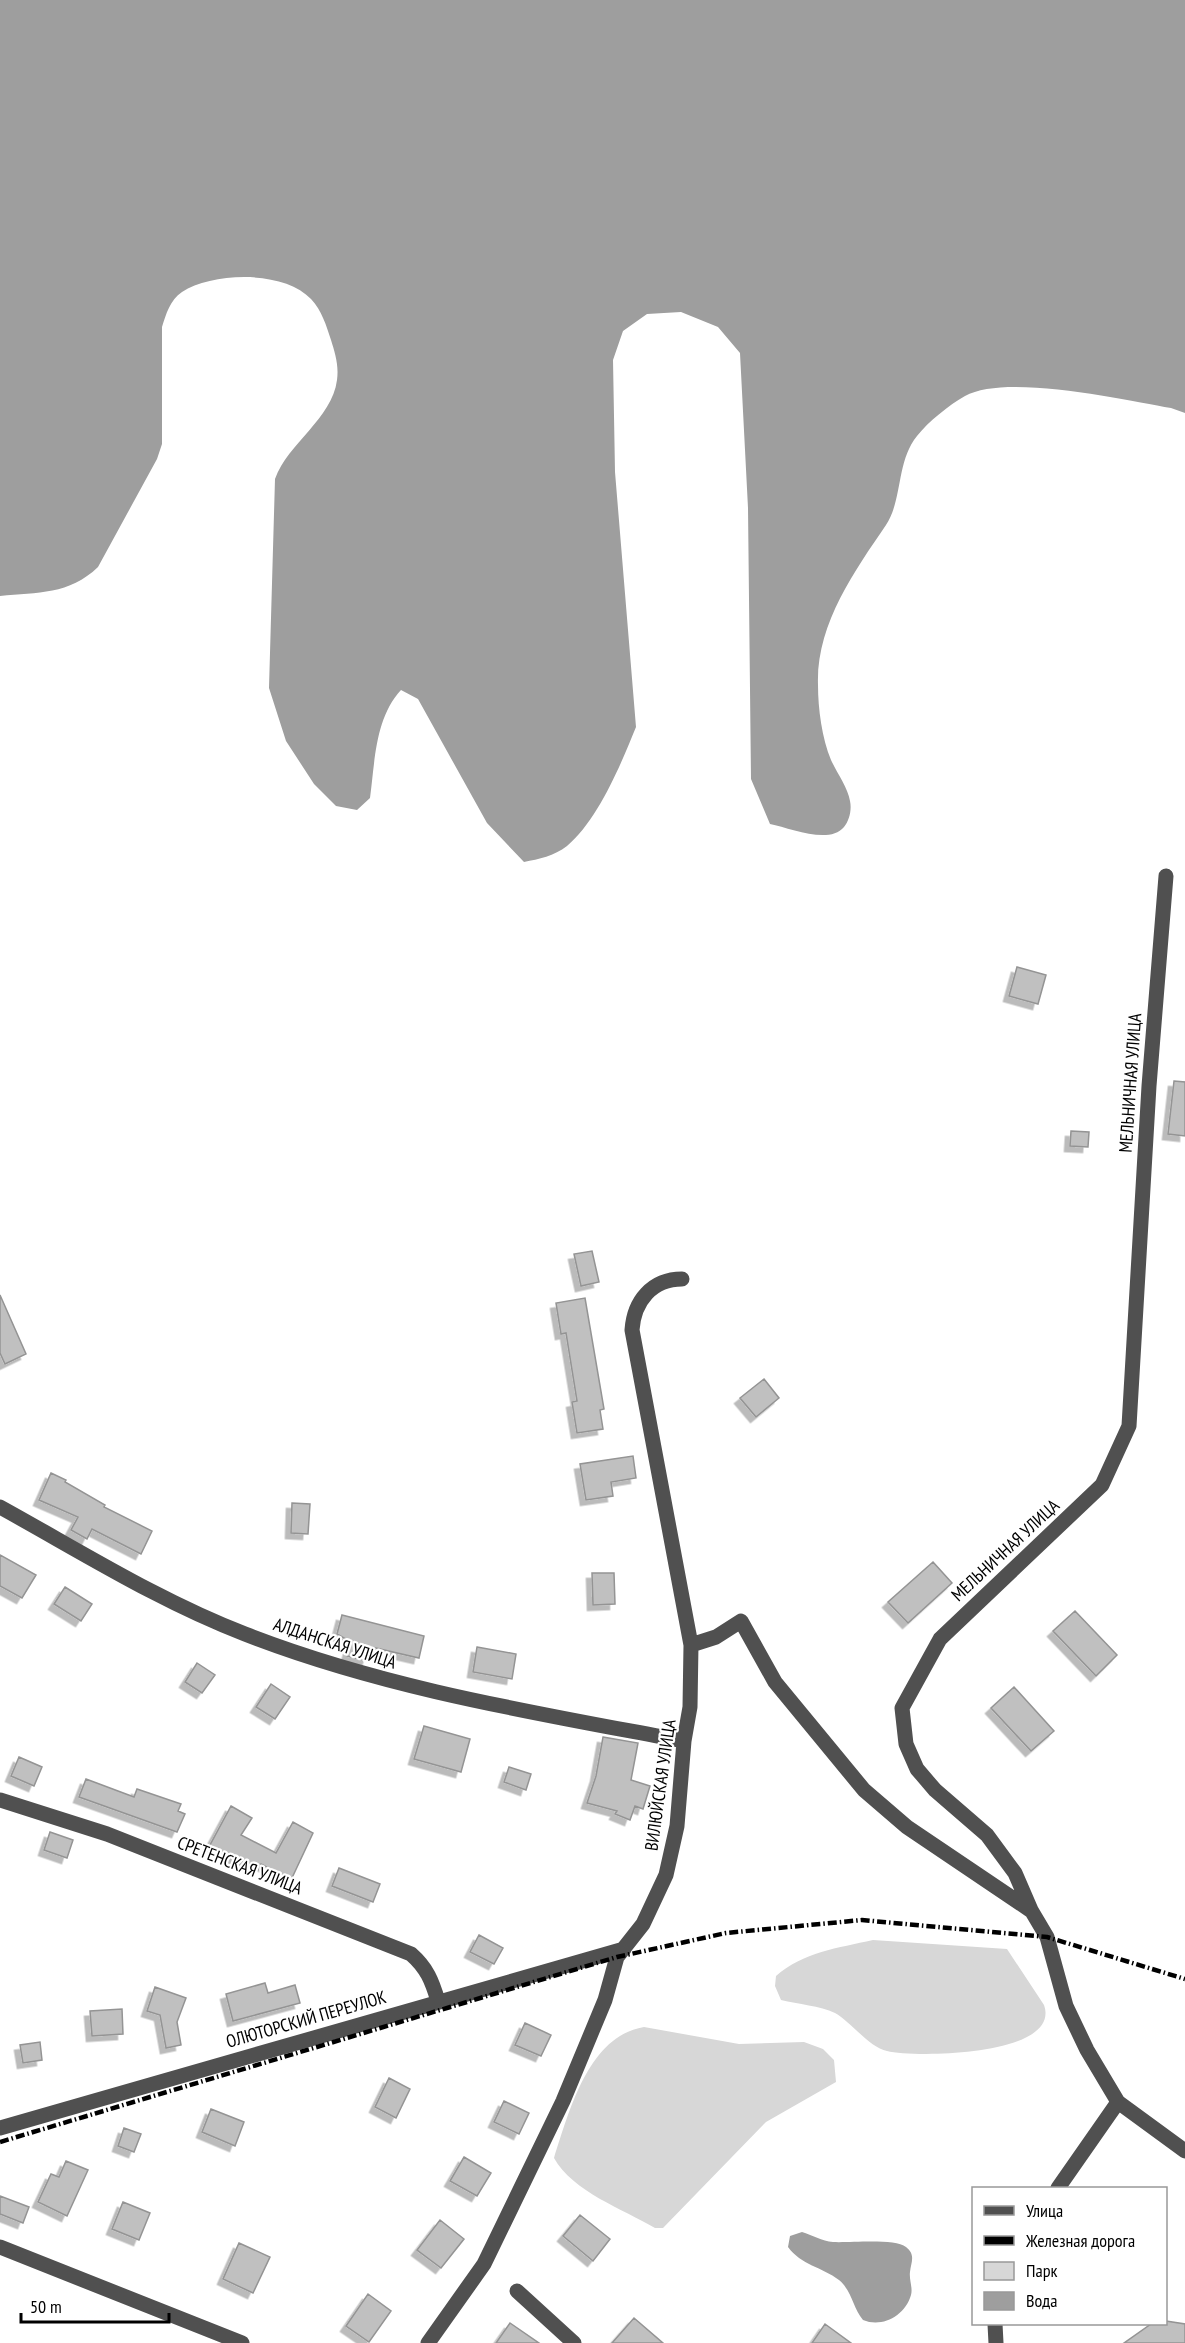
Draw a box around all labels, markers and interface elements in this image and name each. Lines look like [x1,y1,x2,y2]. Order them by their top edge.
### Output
street label: МЕЛЬНИЧНАЯ УЛИЦА [1114,1012,1146,1153]
street label: МЕЛЬНИЧНАЯ УЛИЦА [946,1494,1064,1606]
street label: АЛДАНСКАЯ УЛИЦА [271,1612,400,1674]
street label: ВИЛЮЙСКАЯ УЛИЦА [639,1717,681,1852]
street label: СРЕТЕНСКАЯ УЛИЦА [174,1831,306,1900]
street label: ОЛЮТОРСКИЙ ПЕРЕУЛОК [223,1985,389,2053]
legend [972,2187,1167,2325]
text: Улица [1026,2199,1063,2222]
text: Железная дорога [1025,2229,1135,2252]
text: Парк [1026,2259,1057,2282]
scale bar [21,2286,170,2324]
text: Вода [1026,2289,1057,2312]
text: 50 m [30,2295,62,2318]

